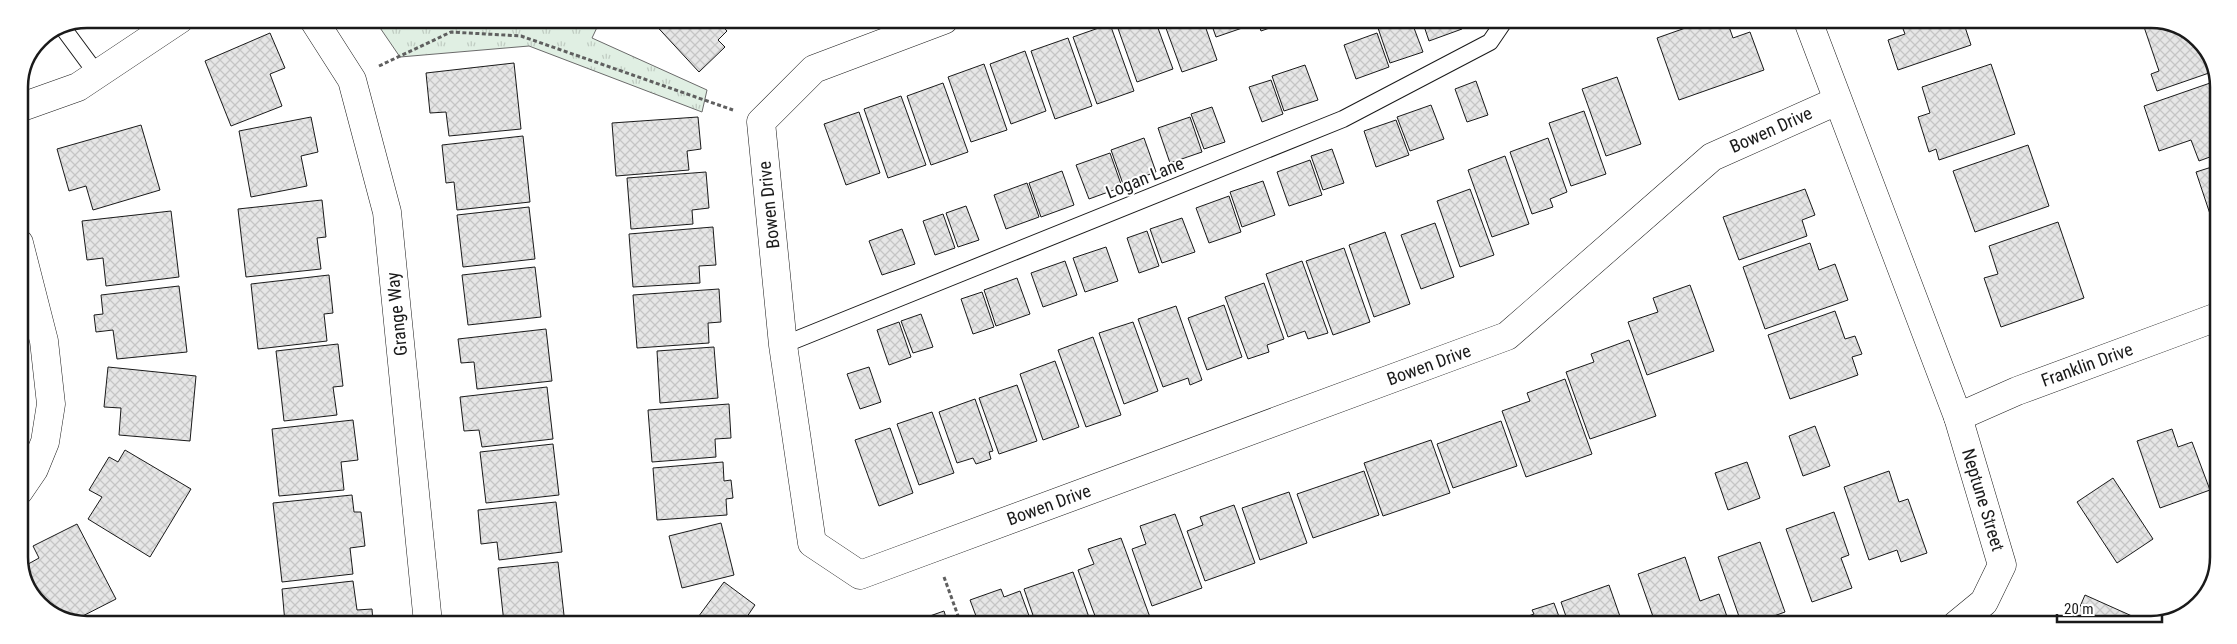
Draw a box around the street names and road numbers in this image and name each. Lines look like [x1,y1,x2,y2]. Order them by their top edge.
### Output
street label: Bowen Drive [1726,102,1815,157]
street label: Logan Lane [1103,152,1187,203]
street label: Bowen Drive [753,160,784,250]
street label: Grange Way [382,271,411,357]
street label: Franklin Drive [2038,338,2136,391]
street label: Bowen Drive [1384,340,1474,389]
street label: Neptune Street [1958,446,2009,554]
street label: Bowen Drive [1004,480,1094,529]

